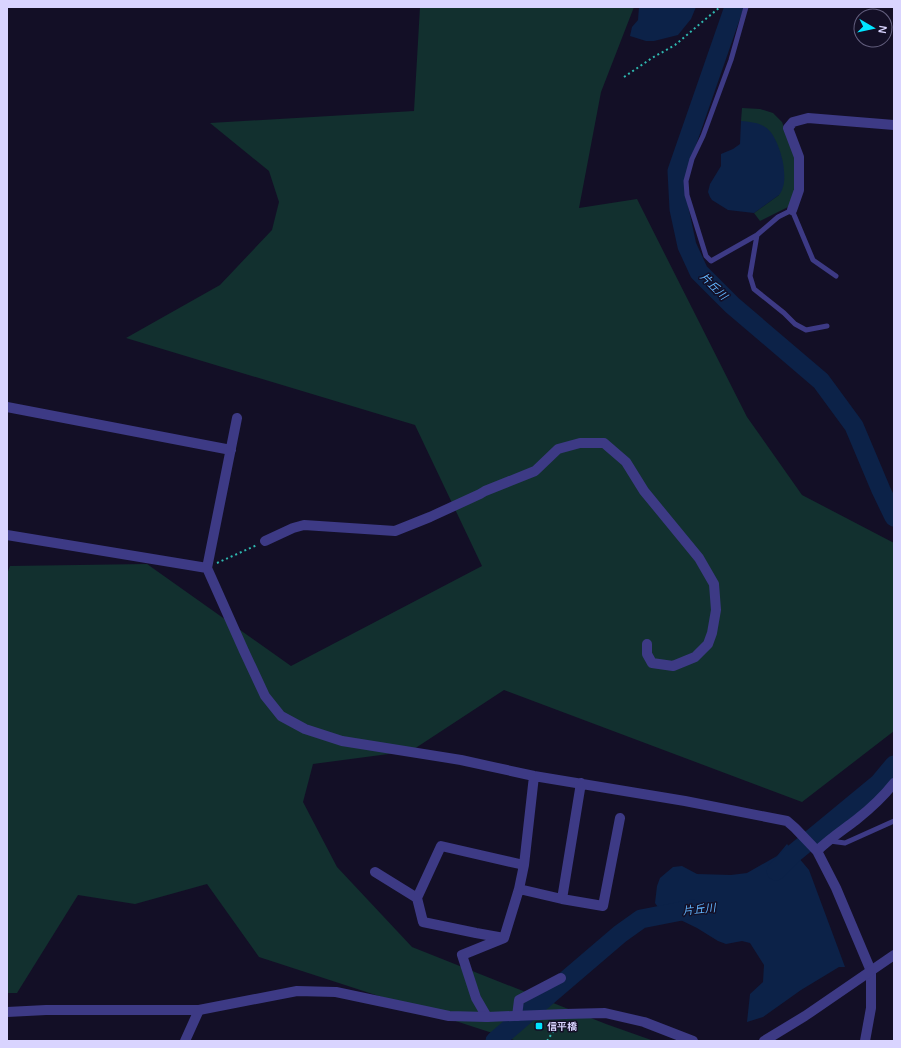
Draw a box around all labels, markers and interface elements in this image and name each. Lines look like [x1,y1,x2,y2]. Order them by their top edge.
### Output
north arrow [853,8,893,48]
text: N [876,25,889,34]
water label: 片丘川 [698,270,731,303]
water label: 片丘川 [682,901,717,917]
marker: 信平橋 [534,1021,544,1031]
place label: 信平橋 [547,1021,577,1032]

